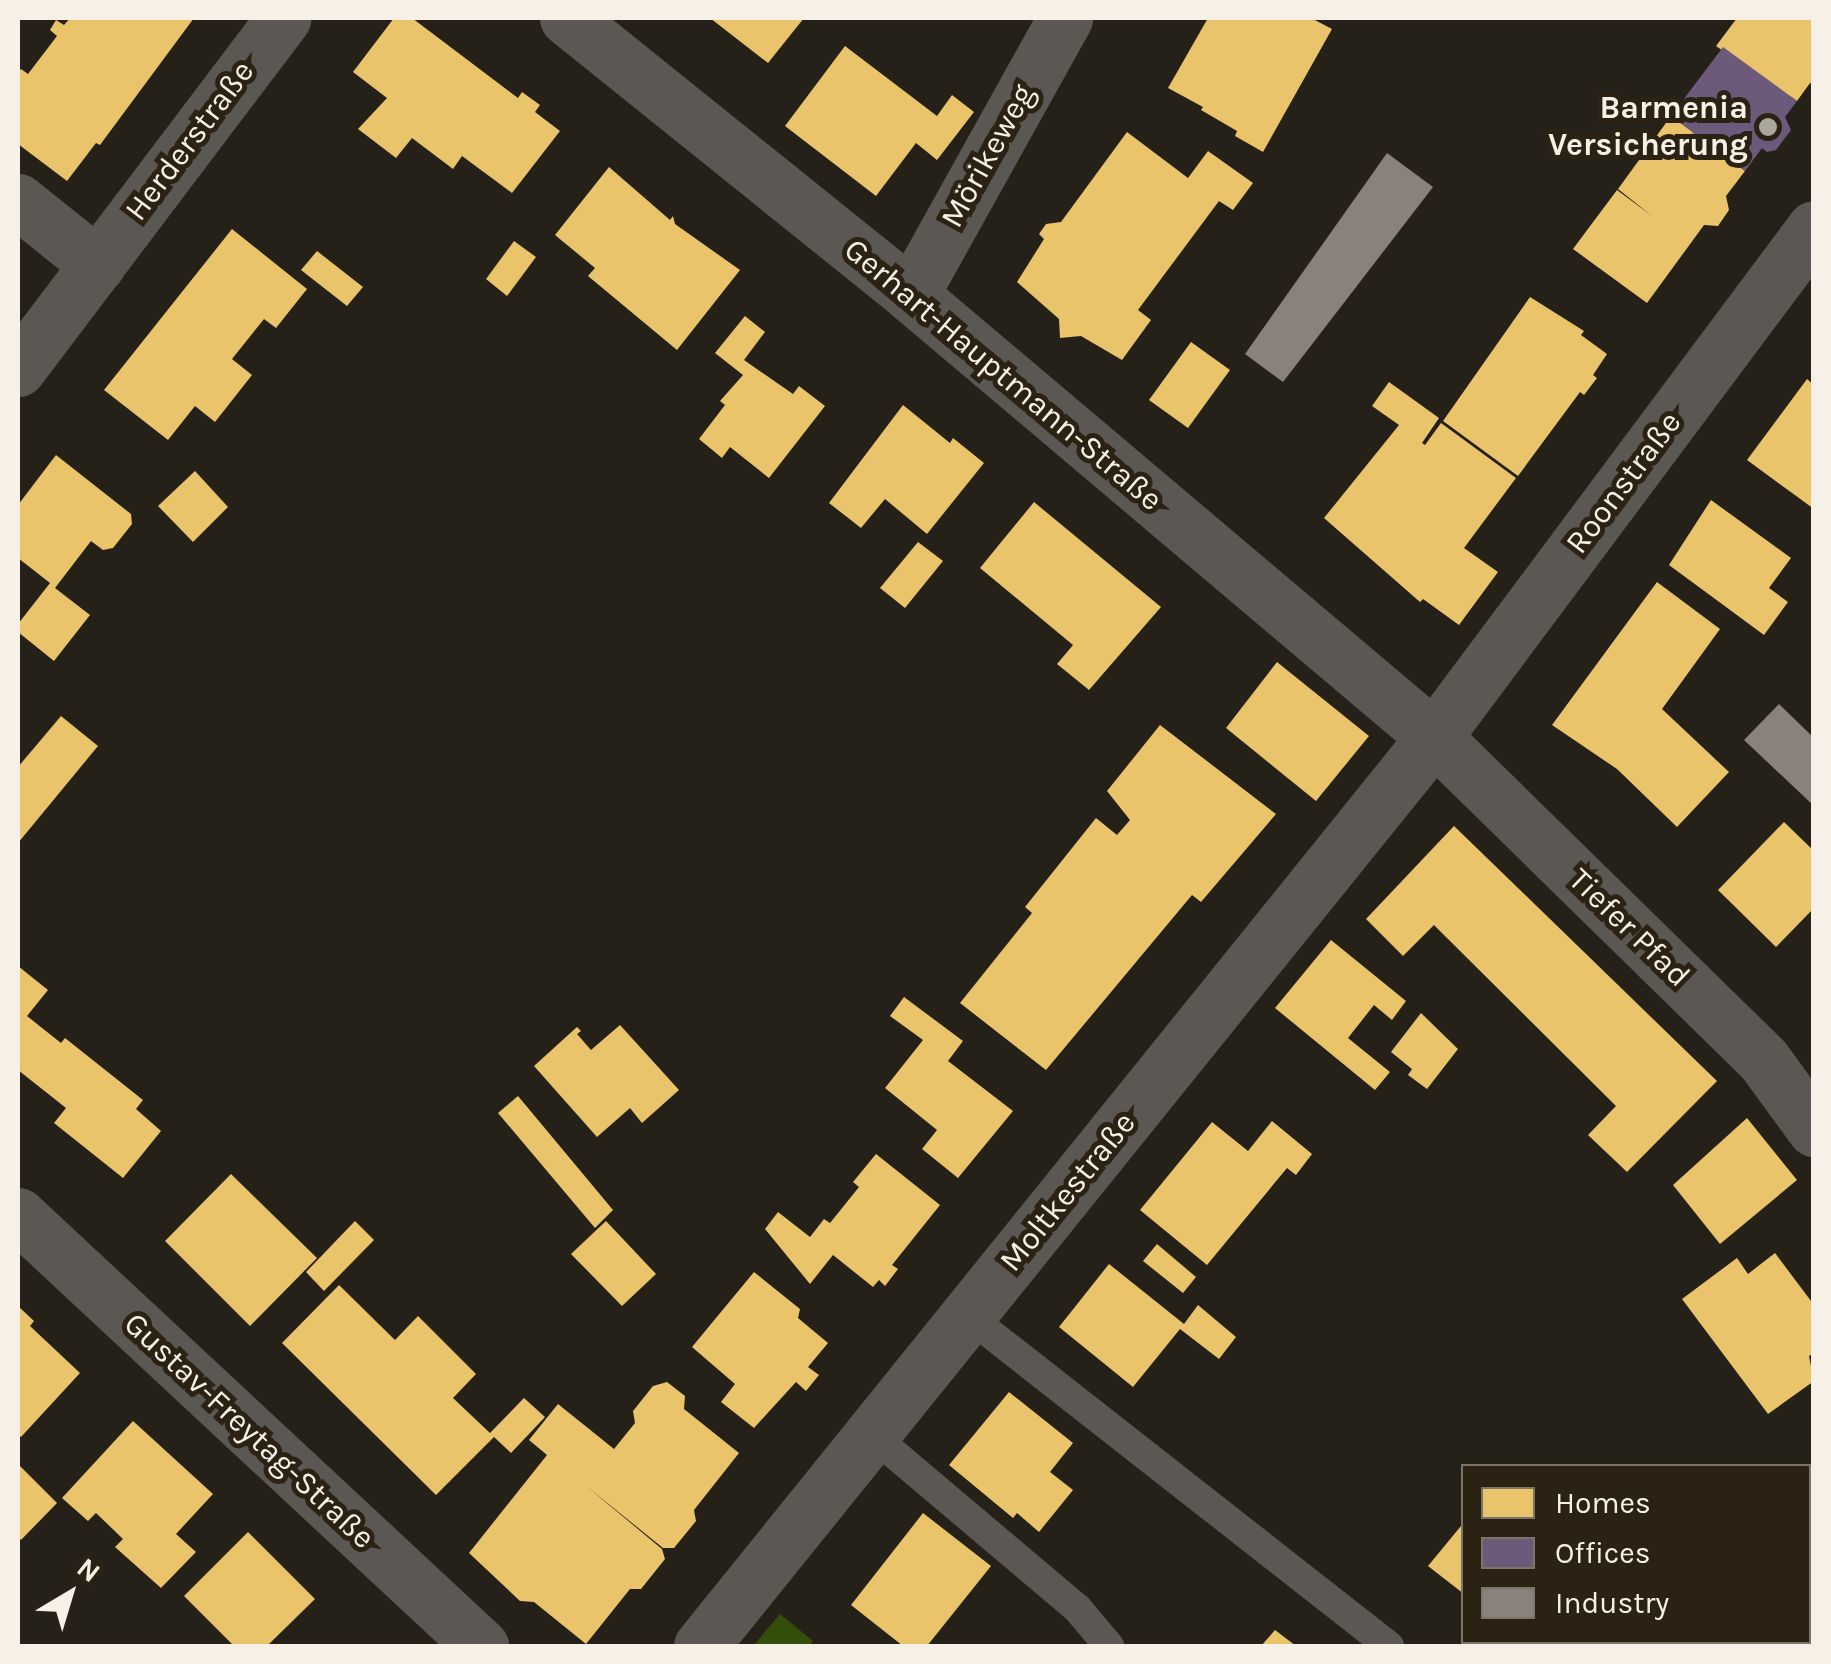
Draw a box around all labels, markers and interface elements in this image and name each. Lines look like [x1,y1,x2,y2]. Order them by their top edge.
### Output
street label: Herderstraße [117,53,263,229]
street label: Mörikeweg [933,78,1043,234]
place label: Barmenia Versicherung [1548,90,1748,165]
marker: Barmenia Versicherung [1757,116,1779,138]
street label: Gerhart-Hauptmann-Straße [836,231,1170,519]
street label: Roonstraße [1558,404,1690,562]
street label: Tiefer Pfad [1560,861,1698,995]
street label: Moltkestraße [992,1104,1144,1280]
street label: Gustav-Freytag-Straße [116,1305,382,1557]
legend [1461,1464,1811,1644]
text: Homes [1555,1485,1651,1521]
text: Offices [1555,1535,1651,1571]
north arrow [20,1544,120,1644]
text: N [71,1551,107,1589]
text: Industry [1555,1585,1669,1621]

